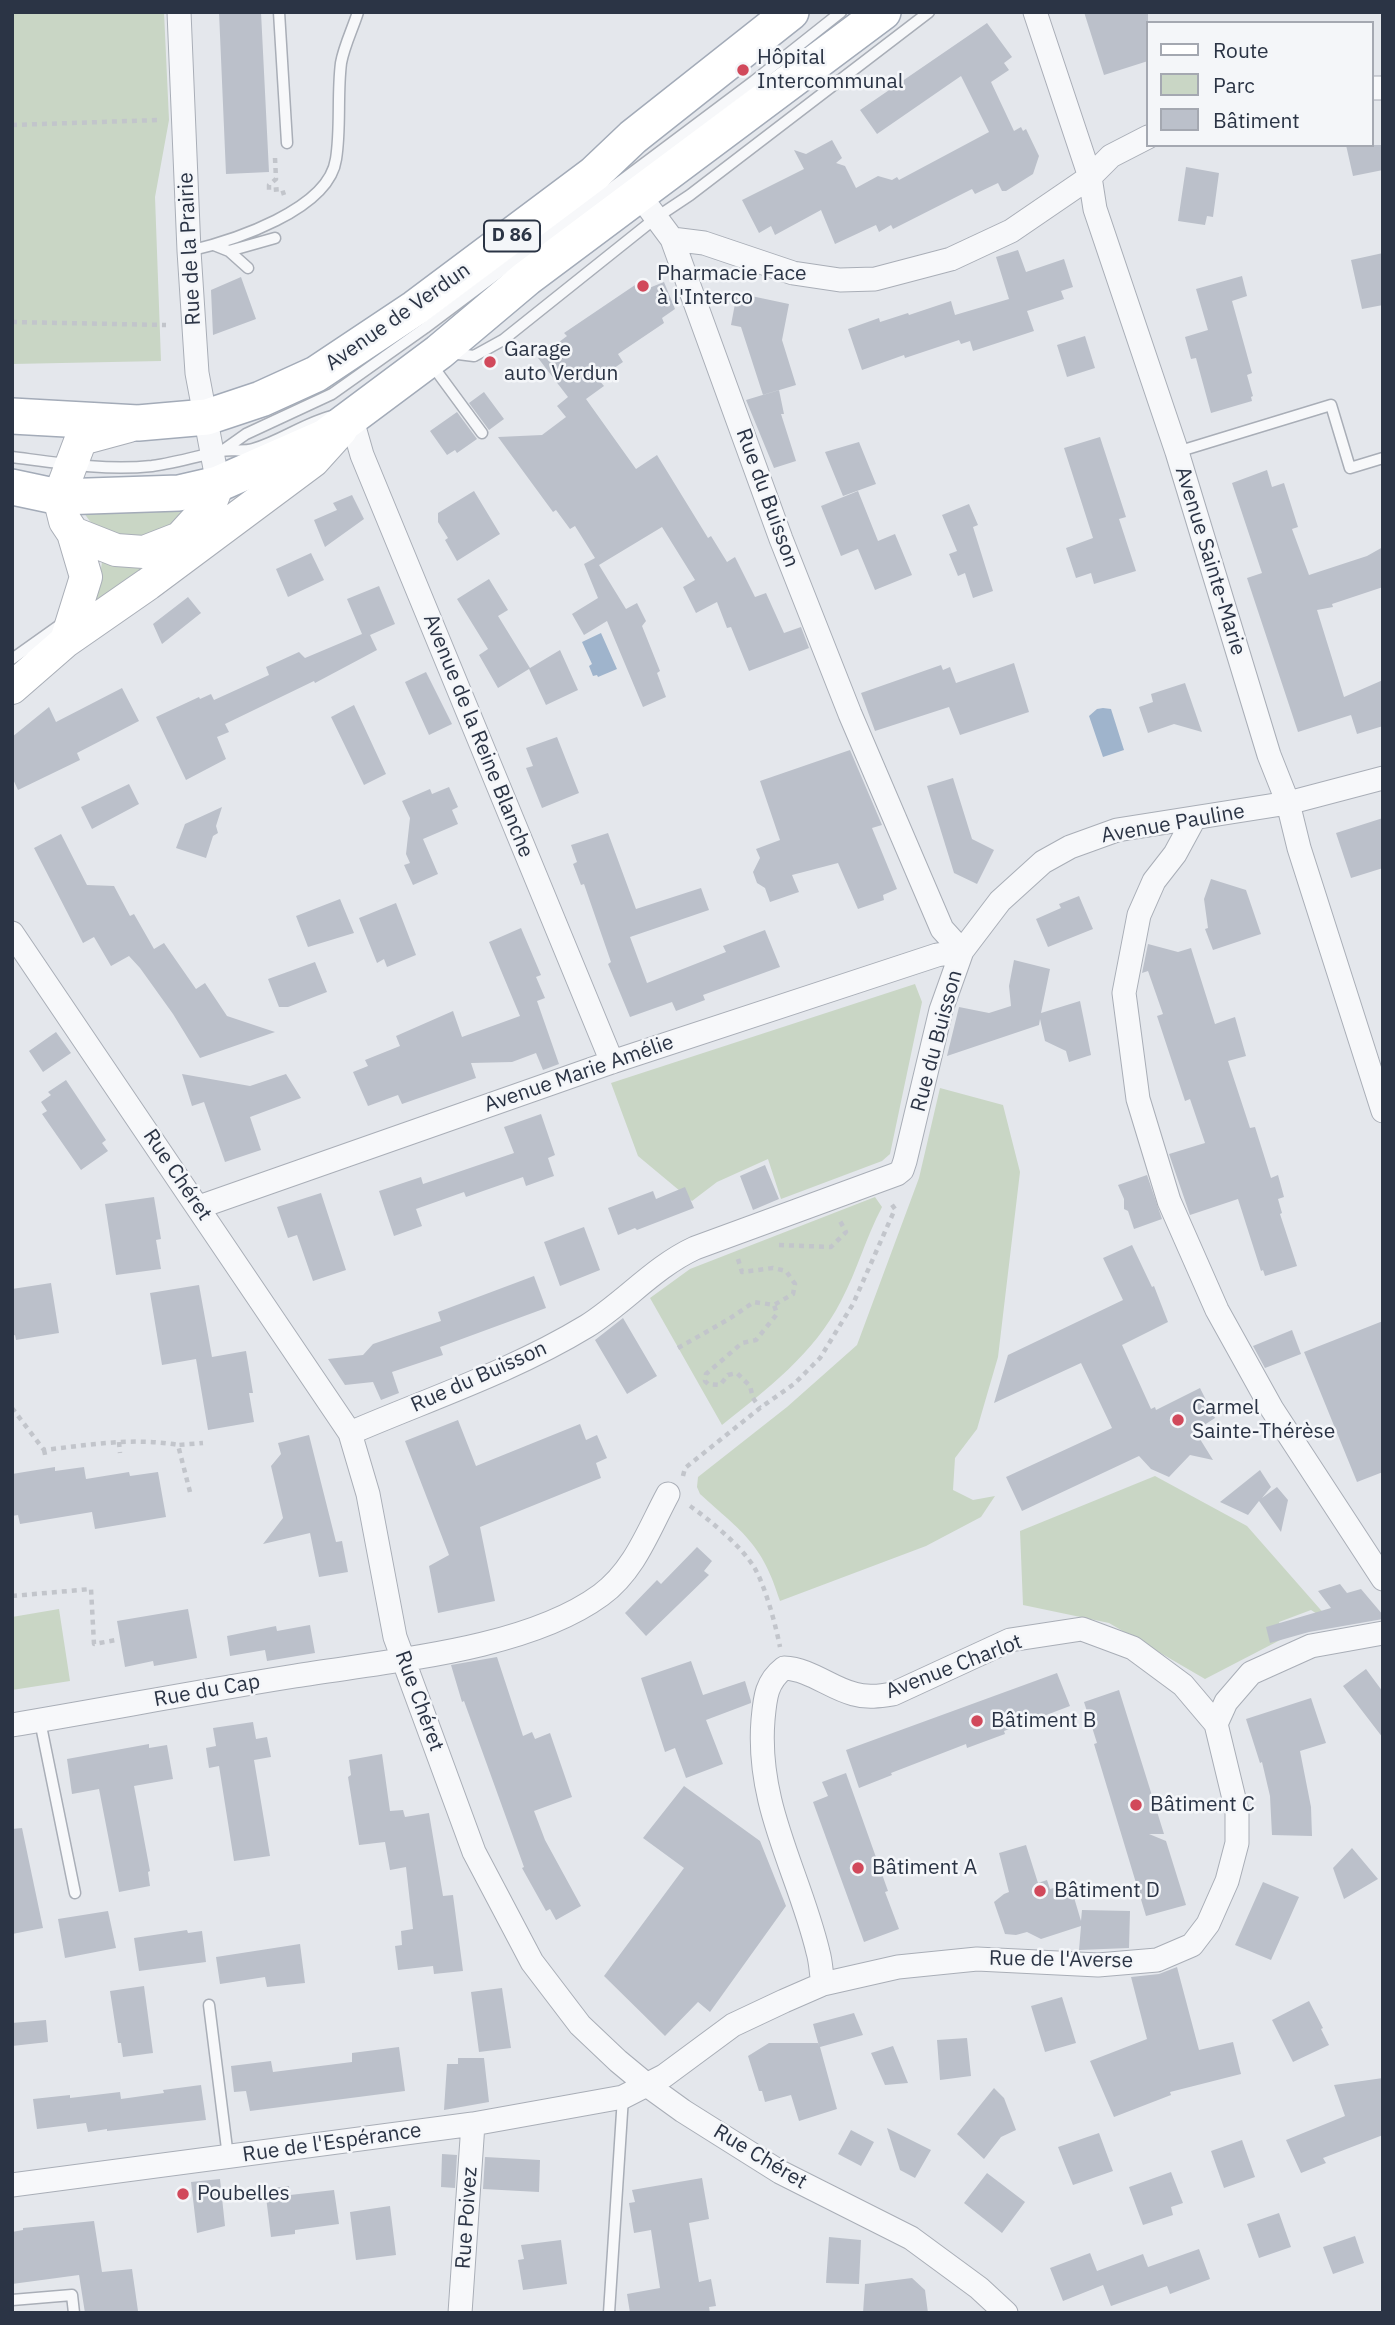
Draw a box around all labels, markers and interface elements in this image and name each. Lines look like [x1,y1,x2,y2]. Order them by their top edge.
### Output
legend [1146,21,1374,147]
text: Route [1213,36,1269,64]
place label: Hôpital Intercommunal [757,45,903,95]
marker: Hôpital Intercommunal [735,62,751,78]
text: Parc [1213,71,1255,99]
text: Bâtiment [1213,106,1300,134]
street label: Rue de la Prairie [173,172,207,326]
road number: D 86 [484,220,540,252]
street label: Avenue de Verdun [321,258,475,376]
place label: Pharmacie Face à l'Interco [657,261,806,311]
marker: Pharmacie Face à l'Interco [635,278,651,294]
place label: Garage auto Verdun [504,337,618,387]
marker: Garage auto Verdun [482,354,498,370]
street label: Rue du Buisson [730,425,804,571]
street label: Avenue Sainte-Marie [1169,464,1251,658]
street label: Avenue de la Reine Blanche [418,611,538,861]
street label: Avenue Pauline [1099,799,1247,849]
street label: Rue du Buisson [906,967,968,1115]
street label: Avenue Marie Amélie [481,1030,677,1118]
street label: Rue Chéret [137,1124,217,1226]
street label: Rue du Buisson [407,1336,551,1418]
place label: Carmel Sainte-Thérèse [1192,1395,1335,1445]
marker: Carmel Sainte-Thérèse [1170,1412,1186,1428]
street label: Avenue Charlot [882,1629,1026,1705]
street label: Rue Chéret [389,1647,449,1755]
street label: Rue du Cap [152,1669,262,1713]
place label: Bâtiment B [991,1708,1096,1734]
marker: Bâtiment B [969,1713,985,1729]
place label: Bâtiment C [1150,1792,1255,1818]
marker: Bâtiment C [1128,1797,1144,1813]
place label: Bâtiment A [872,1855,977,1881]
marker: Bâtiment A [850,1860,866,1876]
place label: Bâtiment D [1054,1878,1160,1904]
marker: Bâtiment D [1032,1883,1048,1899]
street label: Rue de l'Averse [989,1946,1133,1974]
street label: Rue de l'Espérance [241,2118,423,2168]
street label: Rue Chéret [709,2119,811,2195]
street label: Rue Poivez [451,2166,483,2270]
place label: Poubelles [197,2181,290,2207]
marker: Poubelles [175,2186,191,2202]

